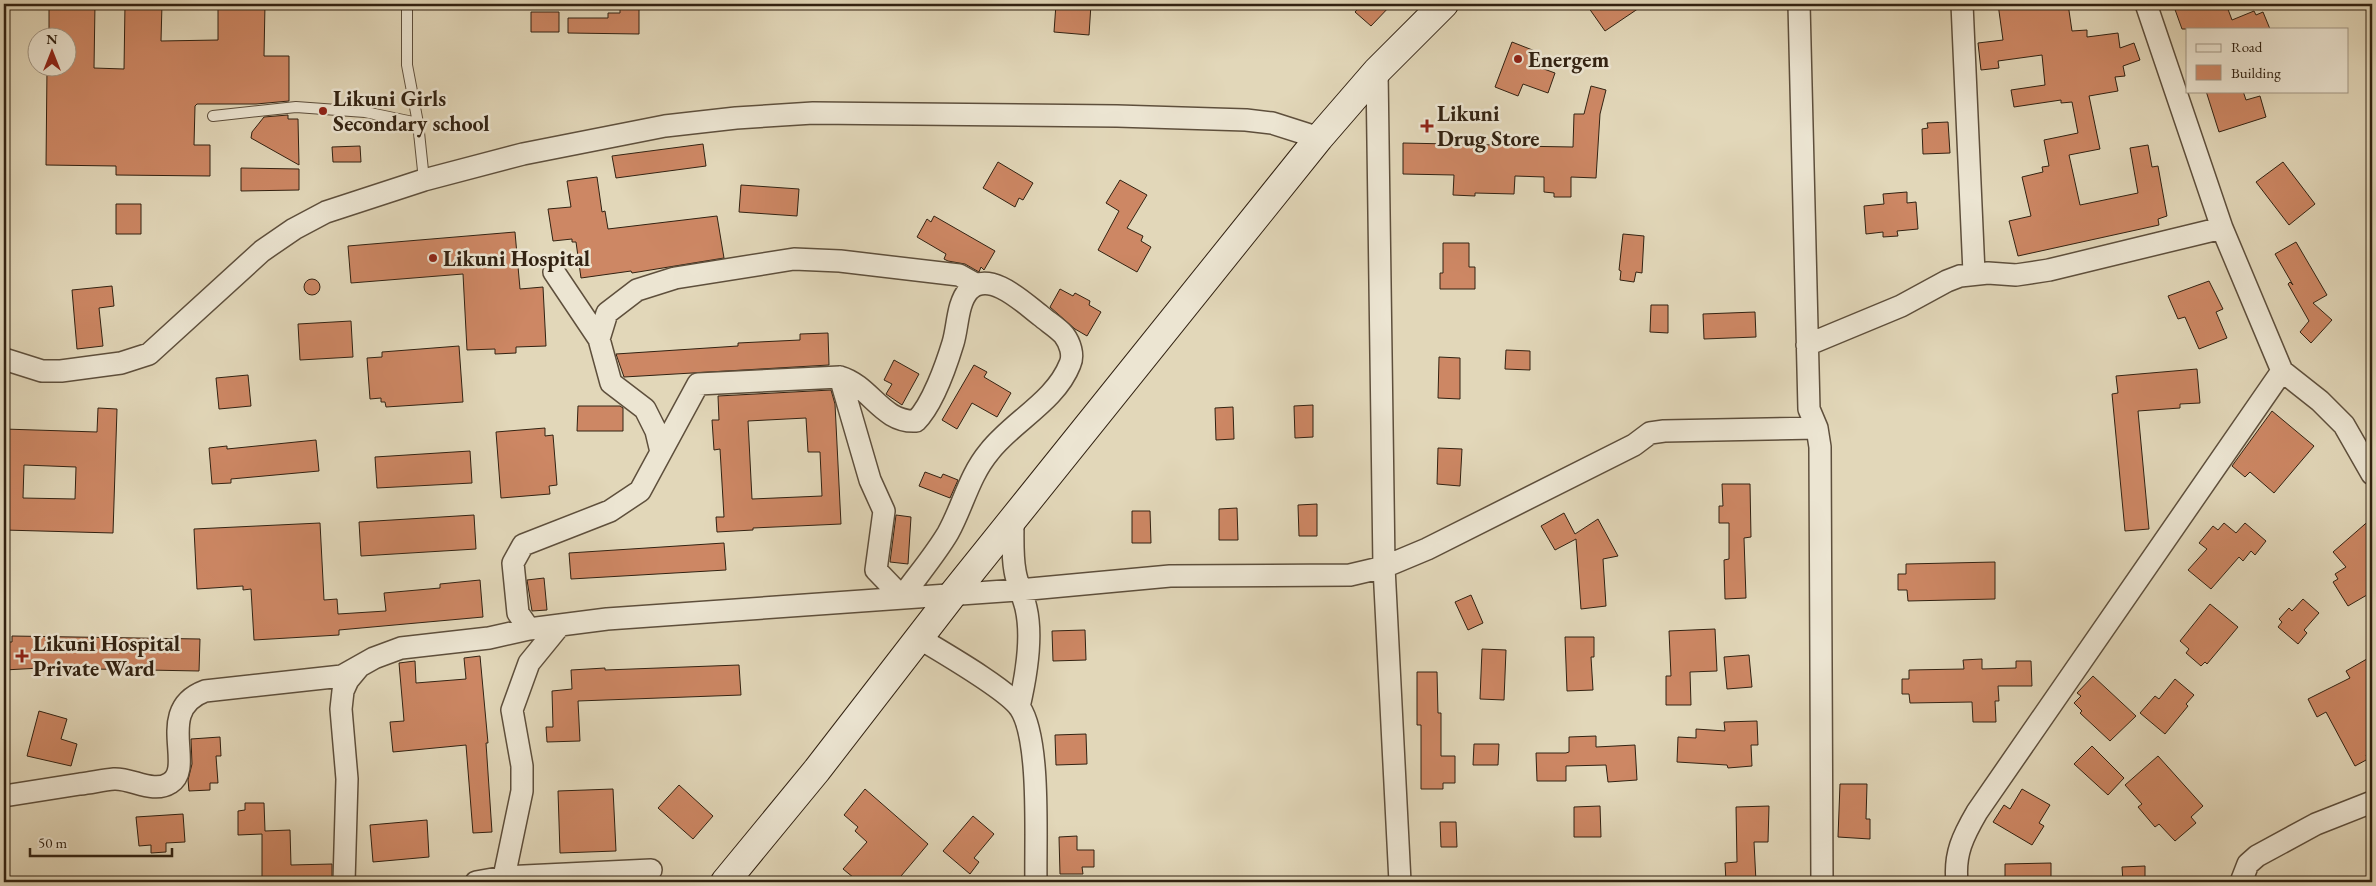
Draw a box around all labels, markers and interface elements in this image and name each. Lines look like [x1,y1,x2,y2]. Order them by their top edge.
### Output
north arrow [28,28,78,78]
legend [2186,28,2348,92]
text: N [46,30,58,48]
text: Road [2231,37,2263,56]
place label: Energem [1528,45,1609,74]
marker: Energem [1512,53,1524,65]
text: Building [2231,63,2281,82]
place label: Likuni Girls Secondary school [333,84,490,138]
place label: Likuni Drug Store [1437,99,1540,153]
marker: Likuni Girls Secondary school [317,105,329,117]
marker: Likuni Drug Store [1421,120,1433,132]
place label: Likuni Hospital [443,244,590,273]
marker: Likuni Hospital [427,252,439,264]
place label: Likuni Hospital Private Ward [33,629,180,683]
marker: Likuni Hospital Private Ward [15,649,29,663]
scale bar [30,826,172,858]
text: 50 m [38,833,67,852]

